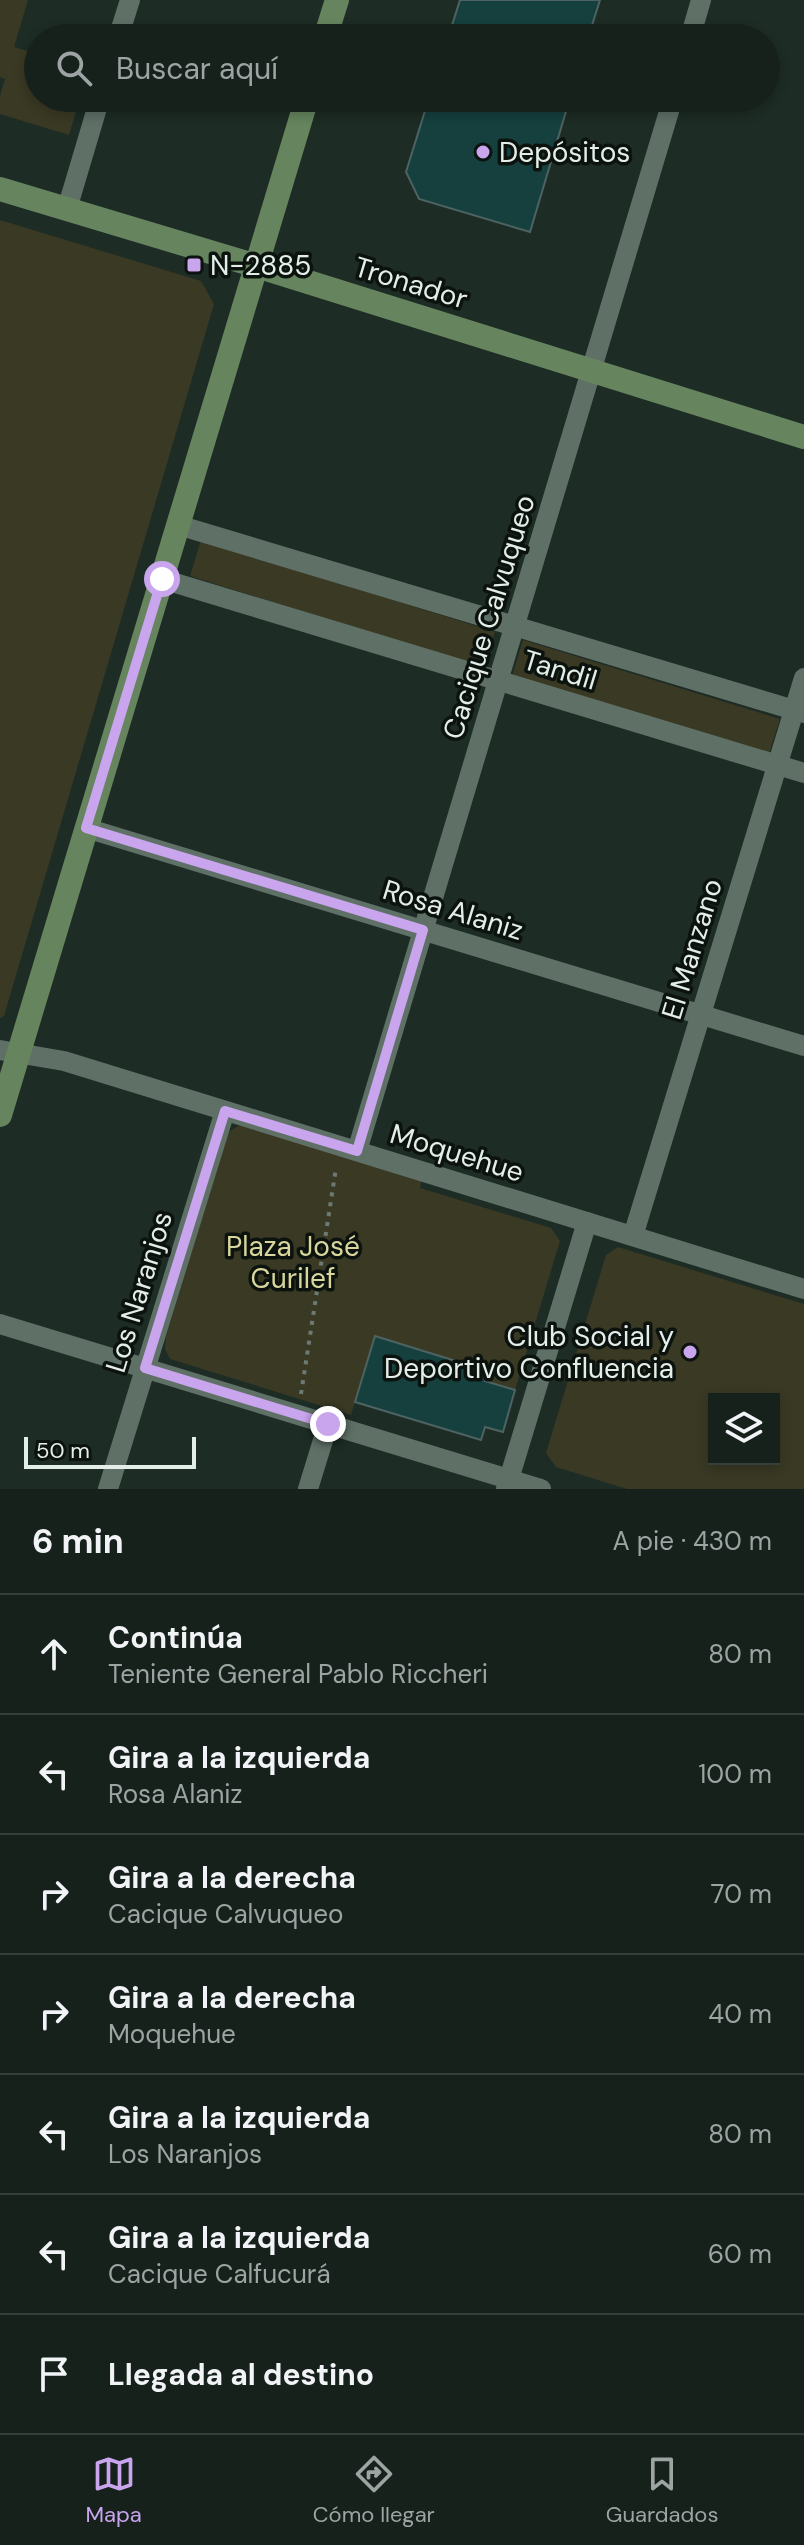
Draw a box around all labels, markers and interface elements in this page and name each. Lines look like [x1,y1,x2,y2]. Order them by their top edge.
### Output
search box [24,24,780,112]
icon: search [52,46,96,90]
text: Buscar aquí [116,49,278,88]
place label: Depósitos [499,134,630,171]
marker: Depósitos [474,143,492,161]
place label: N-2885 [210,247,311,284]
street label: Tronador [350,248,472,318]
marker: N-2885 [185,256,203,274]
street label: Cacique Calvuqueo [434,490,544,744]
route start [144,561,180,597]
street label: Tandil [519,641,601,699]
street label: Rosa Alaniz [378,871,528,949]
street label: El Manzano [653,874,731,1024]
street label: Moquehue [386,1115,528,1191]
street label: Los Naranjos [97,1207,181,1377]
park label: Plaza José Curilef [226,1228,360,1297]
place label: Club Social y Deportivo Confluencia [384,1318,674,1387]
marker: Club Social y Deportivo Confluencia [681,1343,699,1361]
map controls [708,1393,780,1465]
button: layers [708,1393,780,1465]
route end [310,1406,346,1442]
scale bar [24,1433,196,1469]
text: 50 m [36,1436,90,1465]
text: 6 min [32,1519,124,1564]
text: A pie · 430 m [613,1524,772,1558]
text: Continúa [108,1618,243,1657]
icon: ahead [32,1632,76,1676]
text: 80 m [708,1637,772,1671]
text: Teniente General Pablo Riccheri [108,1657,488,1691]
text: Gira a la izquierda [108,1738,370,1777]
icon: left [32,1752,76,1796]
text: 100 m [698,1757,772,1791]
text: Rosa Alaniz [108,1777,242,1811]
text: Gira a la derecha [108,1858,356,1897]
icon: right [32,1872,76,1916]
text: 70 m [711,1877,772,1911]
text: Cacique Calvuqueo [108,1897,343,1931]
text: Gira a la derecha [108,1978,356,2017]
icon: right [32,1992,76,2036]
text: 40 m [708,1997,772,2031]
text: Moquehue [108,2017,236,2051]
text: Gira a la izquierda [108,2098,370,2137]
icon: left [32,2112,76,2156]
text: 80 m [708,2117,772,2151]
text: Los Naranjos [108,2137,262,2171]
text: Gira a la izquierda [108,2218,370,2257]
icon: left [32,2232,76,2276]
text: 60 m [708,2237,772,2271]
text: Cacique Calfucurá [108,2257,331,2291]
icon: arrive [32,2352,76,2396]
text: Llegada al destino [108,2355,374,2394]
tab: Mapa [86,2452,142,2529]
tab: Cómo llegar [313,2452,435,2529]
tab: Guardados [606,2452,718,2529]

